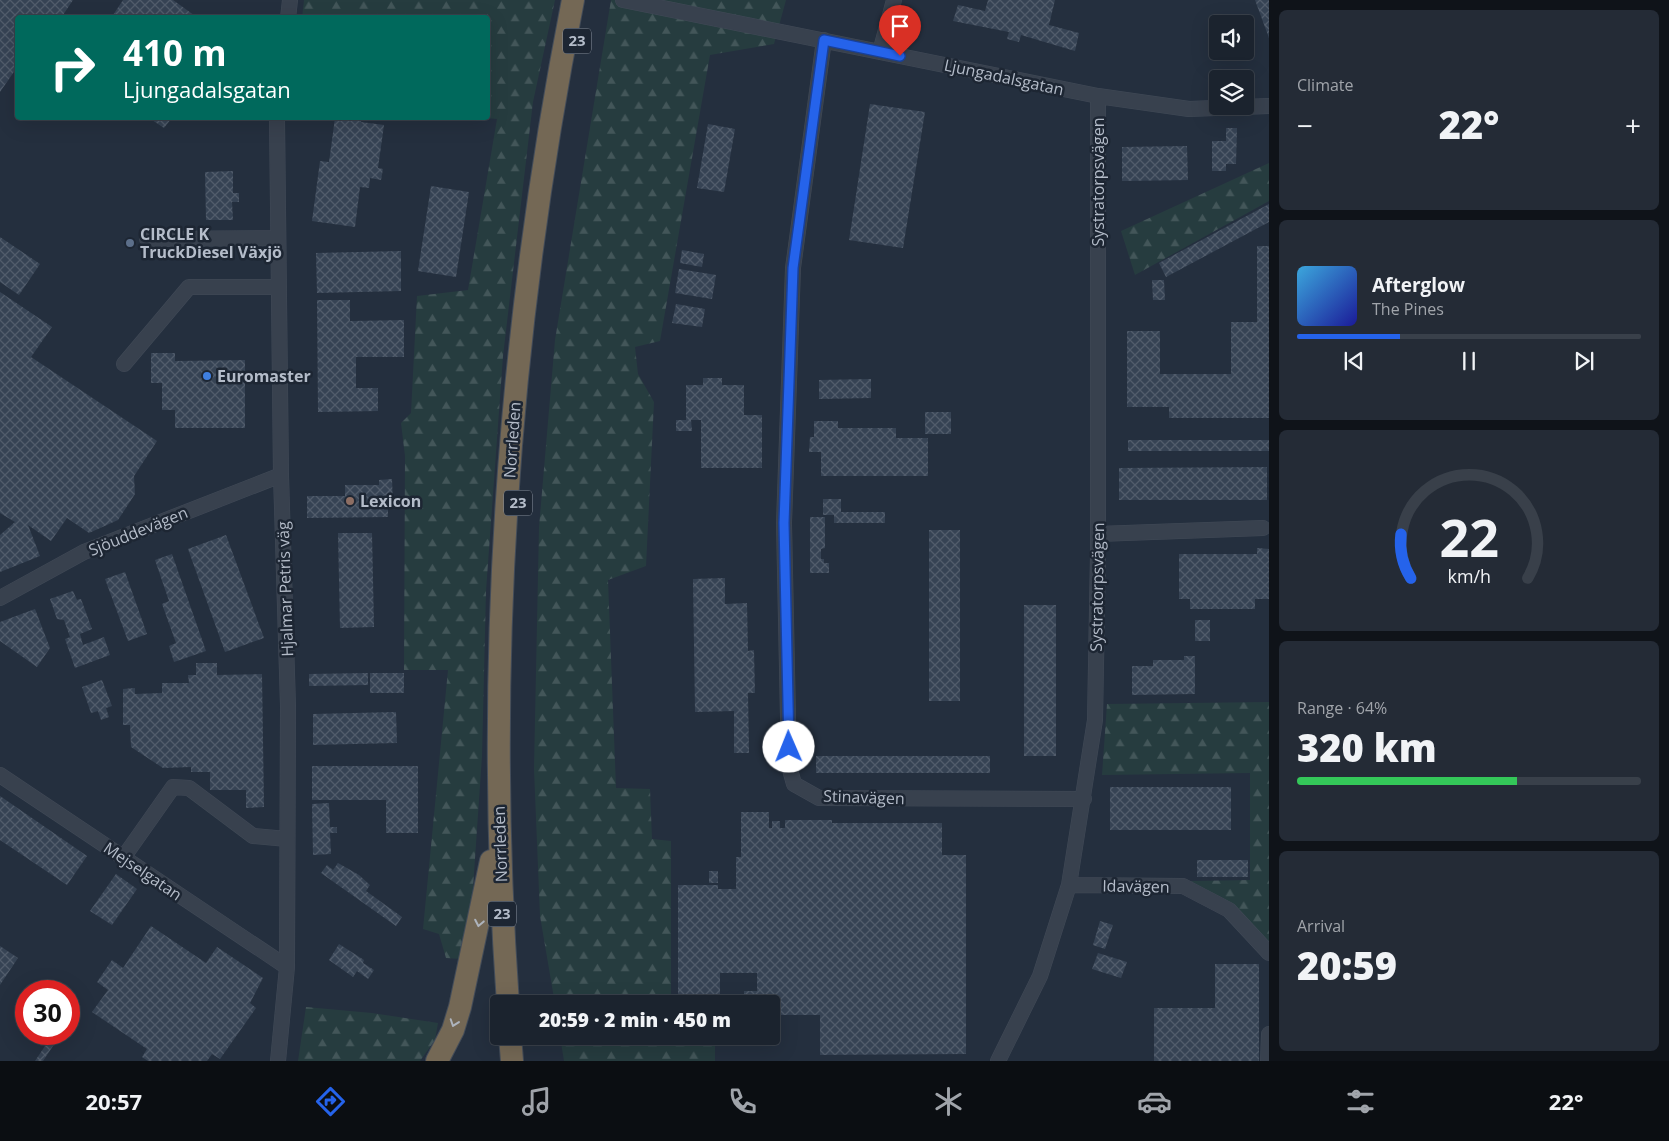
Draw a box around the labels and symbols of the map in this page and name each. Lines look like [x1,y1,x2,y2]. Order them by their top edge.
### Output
pin [879,5,921,56]
road number: 23 [563,28,591,54]
street label: Ljungadalsgatan [942,54,1066,100]
street label: Systratorpsvägen [1087,117,1109,247]
place label: CIRCLE K TruckDiesel Växjö [140,223,282,263]
marker: CIRCLE K TruckDiesel Växjö [124,237,136,249]
place label: Euromaster [217,365,311,387]
marker: Euromaster [201,370,213,382]
street label: Norrleden [498,401,526,479]
place label: Lexicon [360,490,421,512]
road number: 23 [504,490,532,516]
marker: Lexicon [344,495,356,507]
street label: Sjöuddevägen [85,501,191,561]
street label: Hjalmar Petris väg [272,521,298,657]
street label: Systratorpsvägen [1085,522,1109,652]
position arrow [762,720,814,772]
street label: Stinavägen [823,785,905,809]
street label: Norrleden [488,805,512,883]
street label: Mejselgatan [100,837,186,905]
street label: Idavägen [1102,874,1170,898]
road number: 23 [488,902,516,926]
one-way arrow [475,919,485,927]
speed limit sign: 30 [15,980,80,1045]
one-way arrow [450,1019,460,1027]

